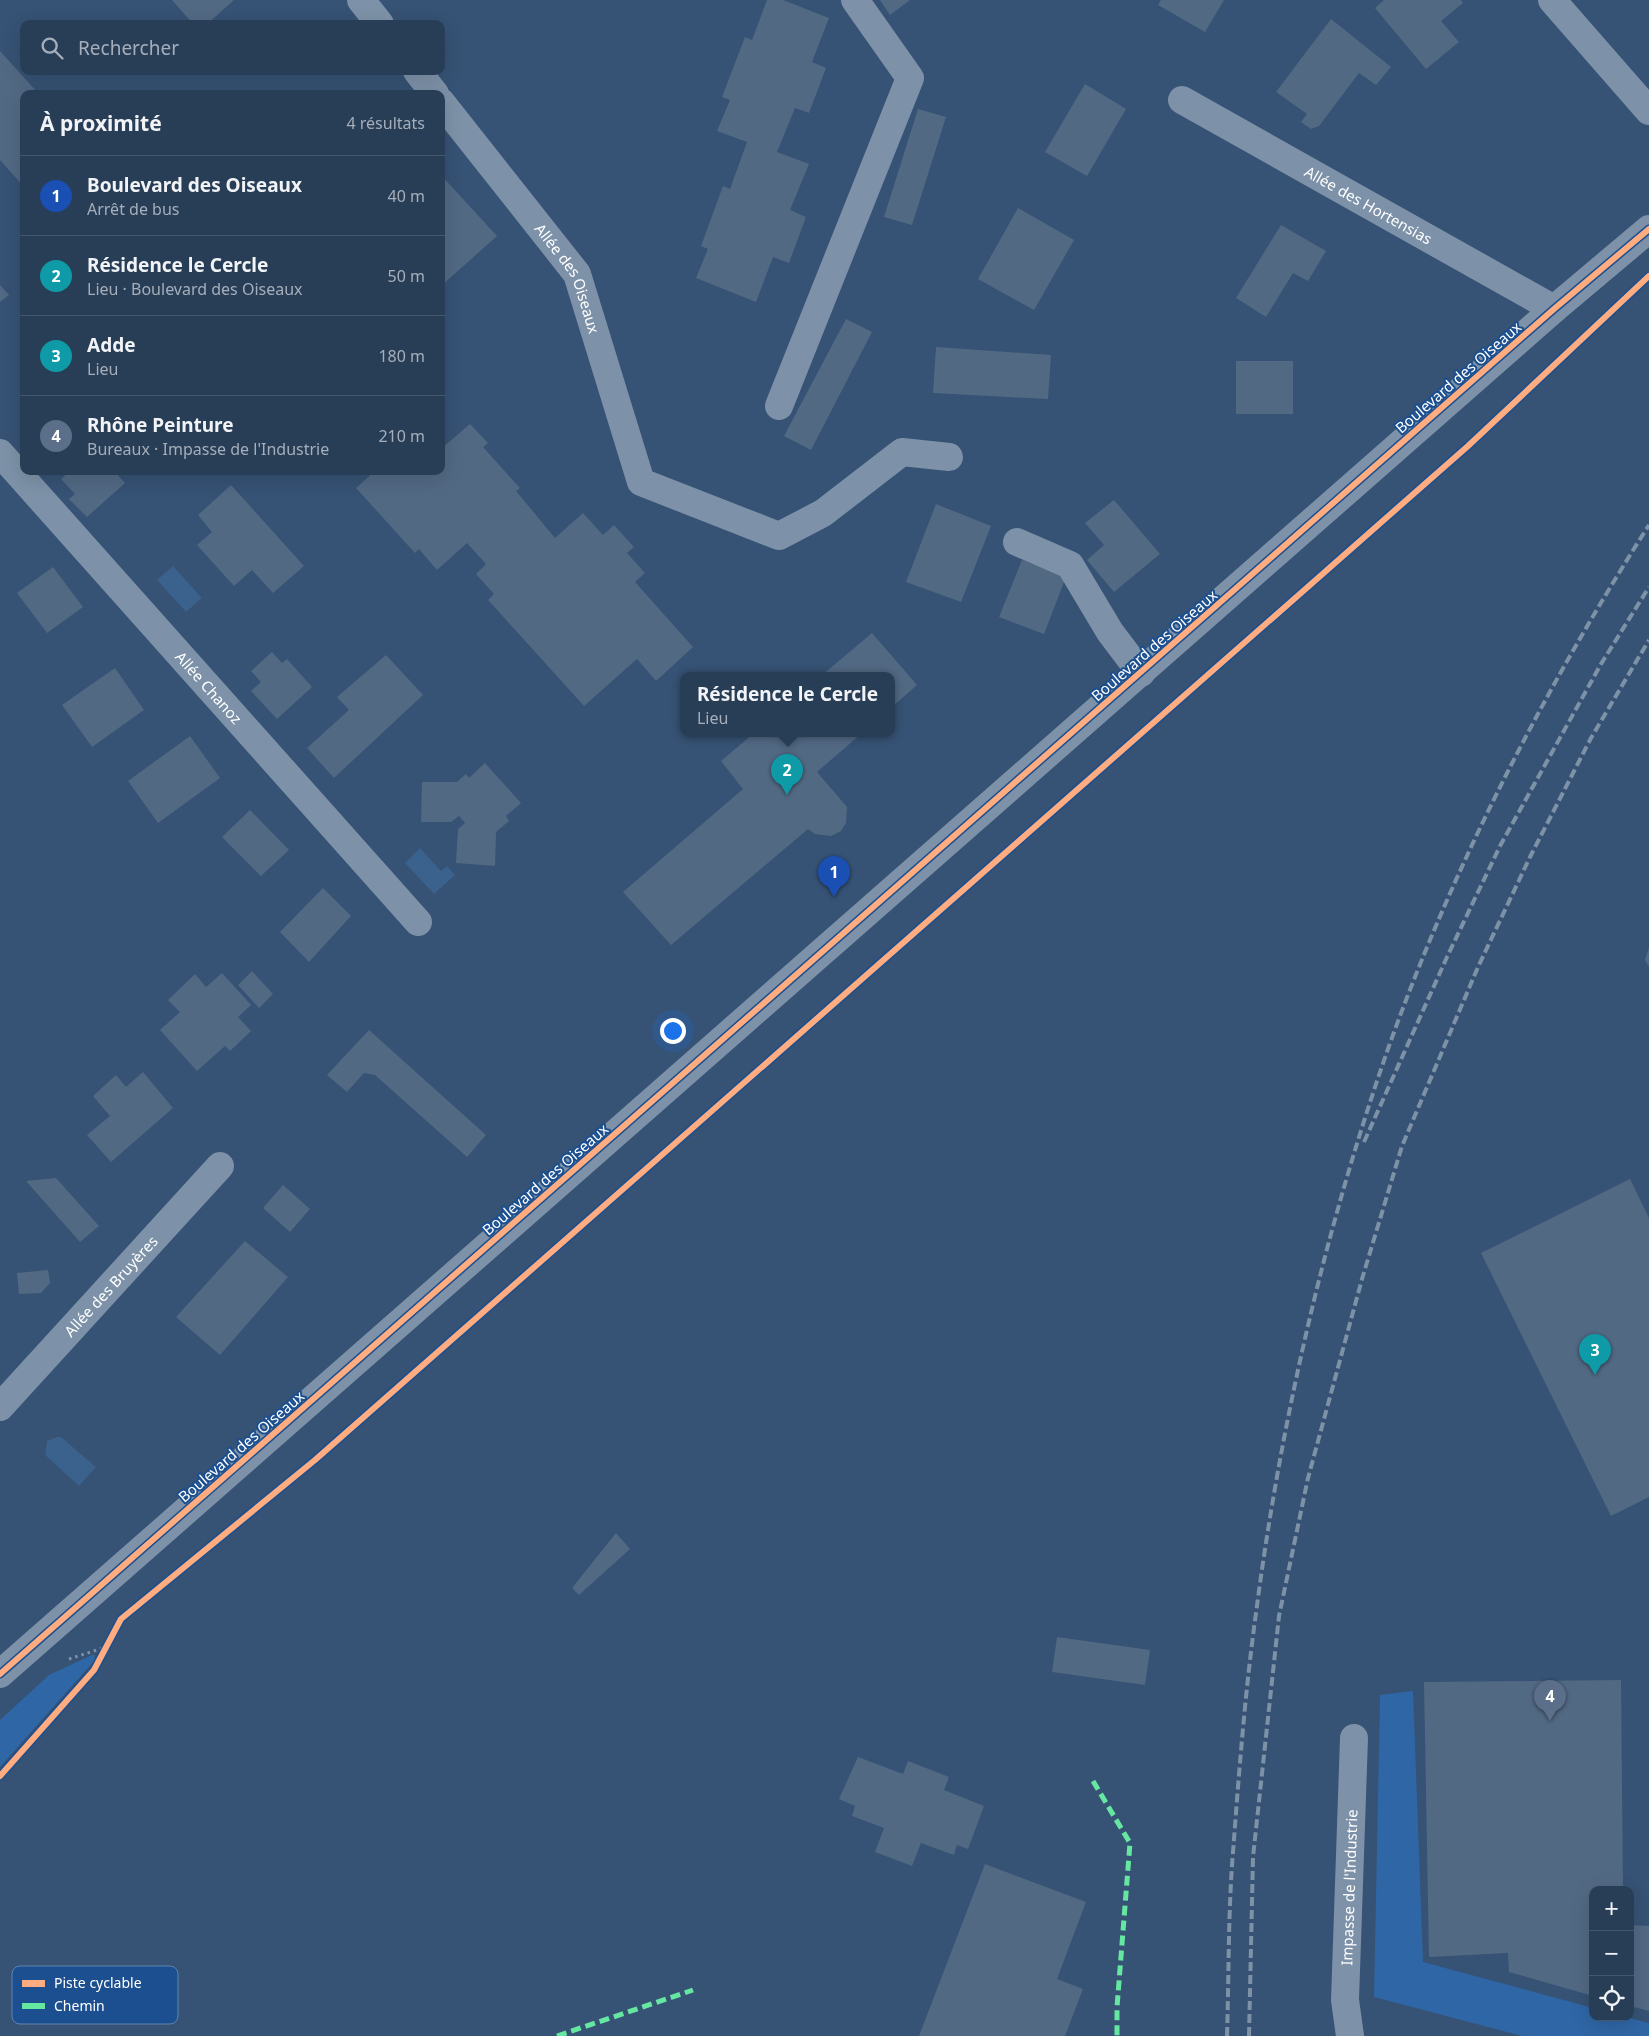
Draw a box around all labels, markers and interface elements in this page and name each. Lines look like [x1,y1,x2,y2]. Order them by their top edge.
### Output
search box [20,20,445,75]
icon: search [38,34,66,62]
text: Rechercher [78,35,179,61]
text: À proximité [40,109,162,137]
text: 4 résultats [347,112,425,134]
street label: Allée des Hortensias [1301,161,1436,249]
text: Boulevard des Oiseaux [87,172,302,198]
text: 1 [51,185,61,207]
text: 40 m [388,185,425,207]
text: Arrêt de bus [87,198,180,220]
street label: Allée des Oiseaux [531,219,605,336]
text: Résidence le Cercle [87,252,268,278]
text: 2 [51,265,61,287]
text: 50 m [388,265,425,287]
text: Lieu · Boulevard des Oiseaux [87,278,303,300]
street label: Boulevard des Oiseaux [1391,317,1525,437]
text: Adde [87,332,136,358]
text: 3 [51,345,61,367]
text: 180 m [378,345,425,367]
text: Lieu [87,358,118,380]
text: Rhône Peinture [87,412,234,438]
text: 4 [51,425,61,447]
text: 210 m [378,425,425,447]
text: Bureaux · Impasse de l'Industrie [87,438,329,460]
street label: Boulevard des Oiseaux [1087,585,1221,705]
street label: Allée Chanoz [171,647,247,728]
popup [680,672,895,737]
text: Résidence le Cercle [697,681,878,707]
text: Lieu [697,707,728,729]
pin: 2 [771,754,803,795]
pin: 1 [818,856,850,897]
your location [660,1018,686,1044]
street label: Boulevard des Oiseaux [478,1119,612,1239]
street label: Allée des Bruyères [59,1231,162,1341]
pin: 3 [1579,1334,1611,1375]
street label: Boulevard des Oiseaux [174,1386,308,1506]
pin: 4 [1534,1680,1566,1721]
street label: Impasse de l'Industrie [1336,1809,1362,1966]
map controls [1589,1886,1634,2021]
button: + [1589,1886,1634,1931]
button: − [1589,1931,1634,1976]
legend [12,1966,178,2024]
text: Piste cyclable [54,1973,142,1992]
button: locate [1589,1976,1634,2021]
text: Chemin [54,1996,105,2015]

